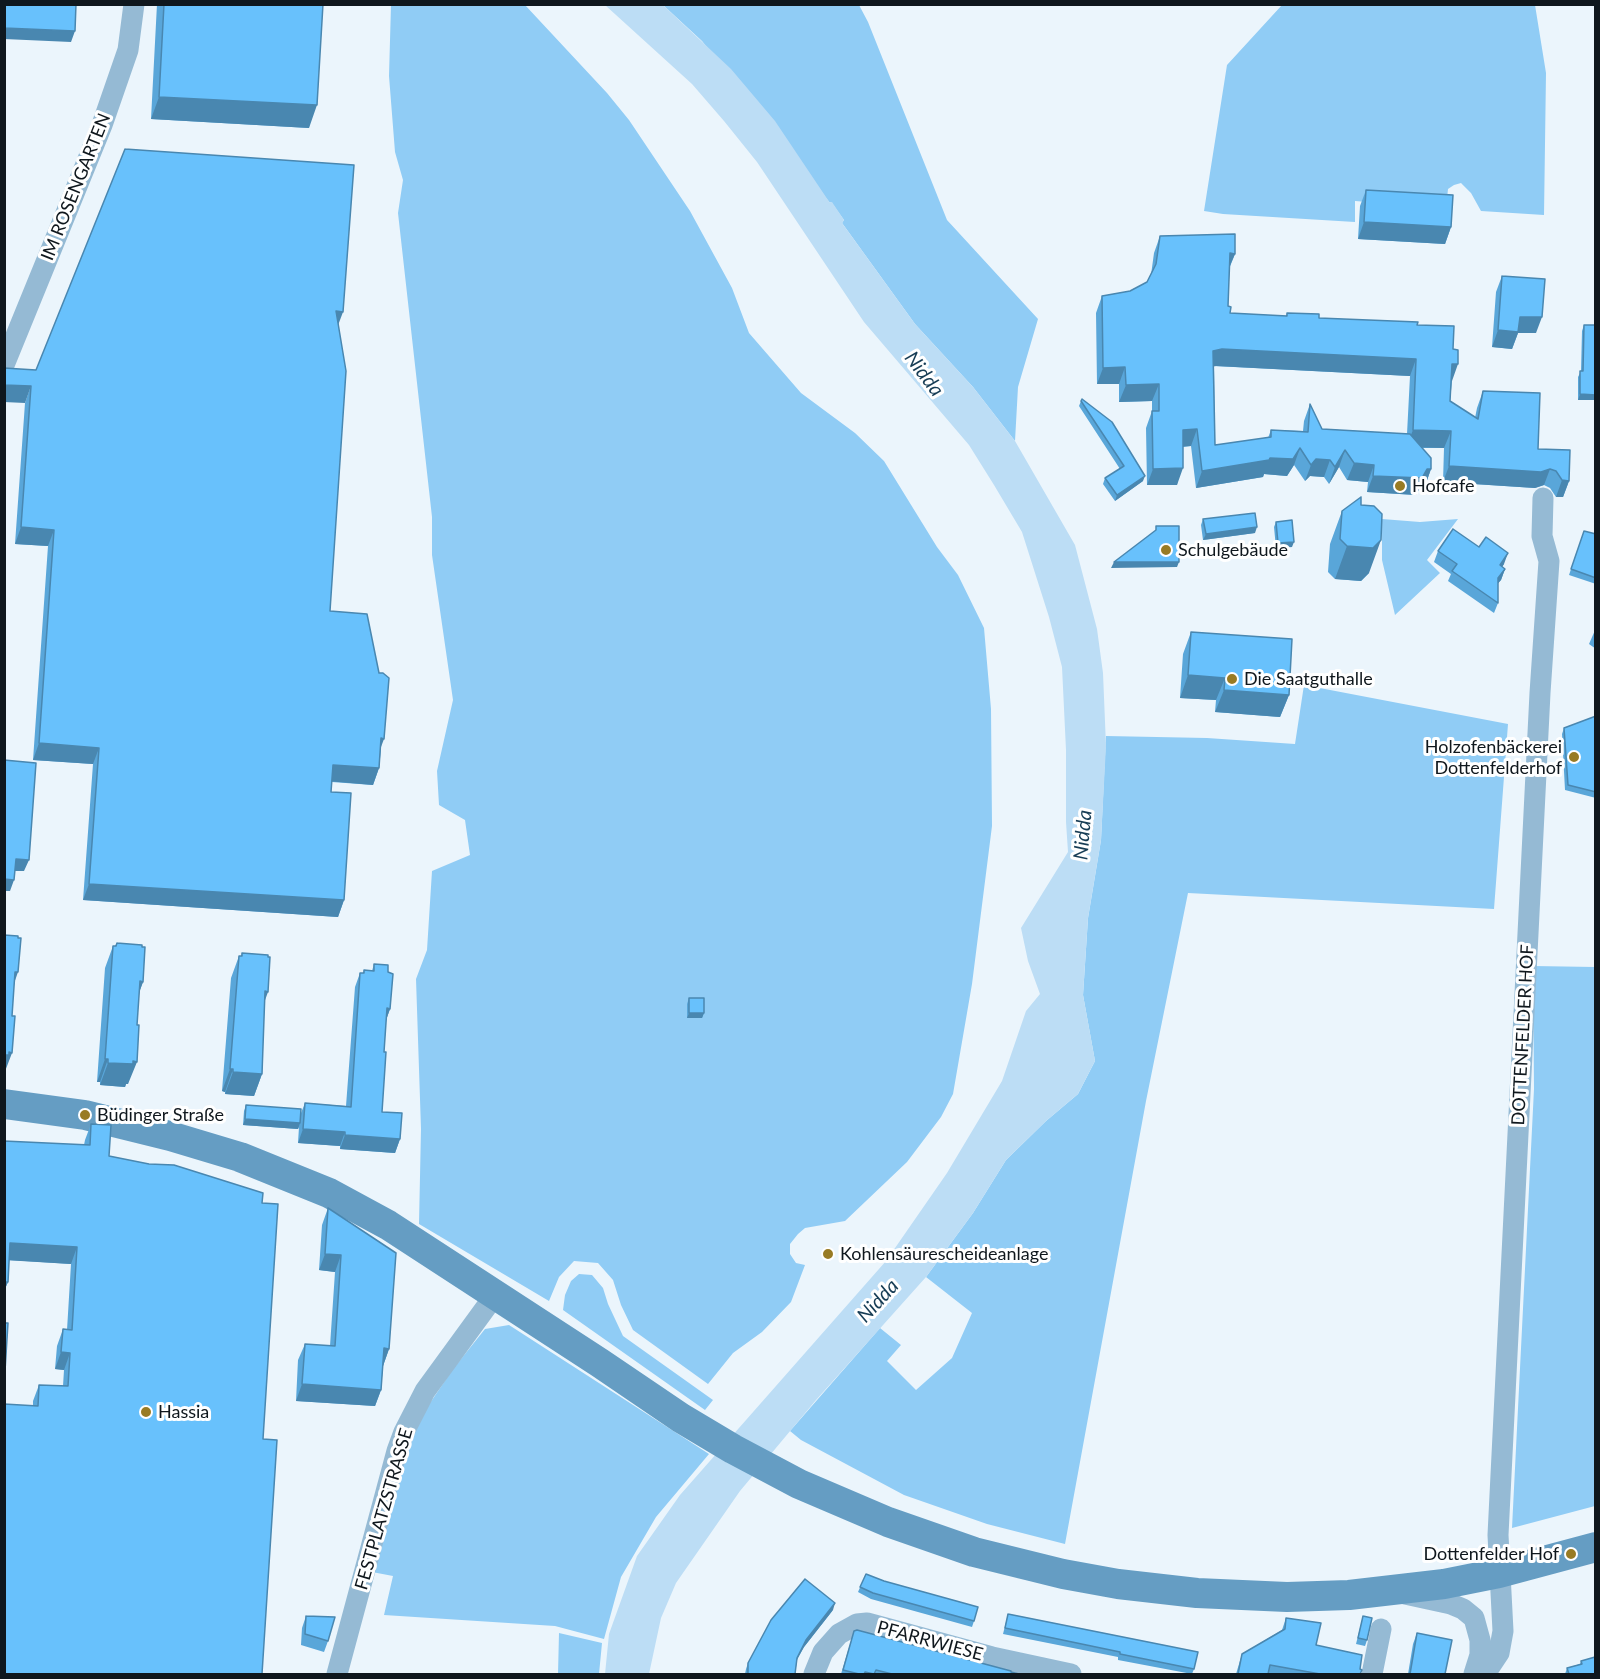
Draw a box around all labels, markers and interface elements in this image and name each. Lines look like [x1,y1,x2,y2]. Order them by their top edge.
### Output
street label: IM ROSENGARTEN [37,110,115,264]
water label: Nidda [899,347,949,401]
place label: Hofcafe [1412,475,1474,497]
marker: Hofcafe [1393,479,1407,493]
place label: Schulgebäude [1178,539,1288,561]
marker: Schulgebäude [1159,543,1173,557]
place label: Die Saatguthalle [1244,668,1373,690]
marker: Die Saatguthalle [1225,672,1239,686]
place label: Holzofenbäckerei Dottenfelderhof [1425,736,1562,778]
marker: Holzofenbäckerei Dottenfelderhof [1567,750,1581,764]
water label: Nidda [1069,809,1097,861]
street label: DOTTENFELDER HOF [1507,944,1539,1126]
place label: Büdinger Straße [97,1104,224,1126]
marker: Büdinger Straße [78,1108,92,1122]
place label: Kohlensäurescheideanlage [840,1243,1048,1265]
marker: Kohlensäurescheideanlage [821,1247,835,1261]
water label: Nidda [852,1275,904,1327]
place label: Hassia [158,1401,209,1423]
marker: Hassia [139,1405,153,1419]
street label: FESTPLATZSTRASSE [351,1426,417,1592]
place label: Dottenfelder Hof [1423,1543,1559,1565]
marker: Dottenfelder Hof [1564,1547,1578,1561]
street label: PFARRWIESE [875,1616,985,1666]

